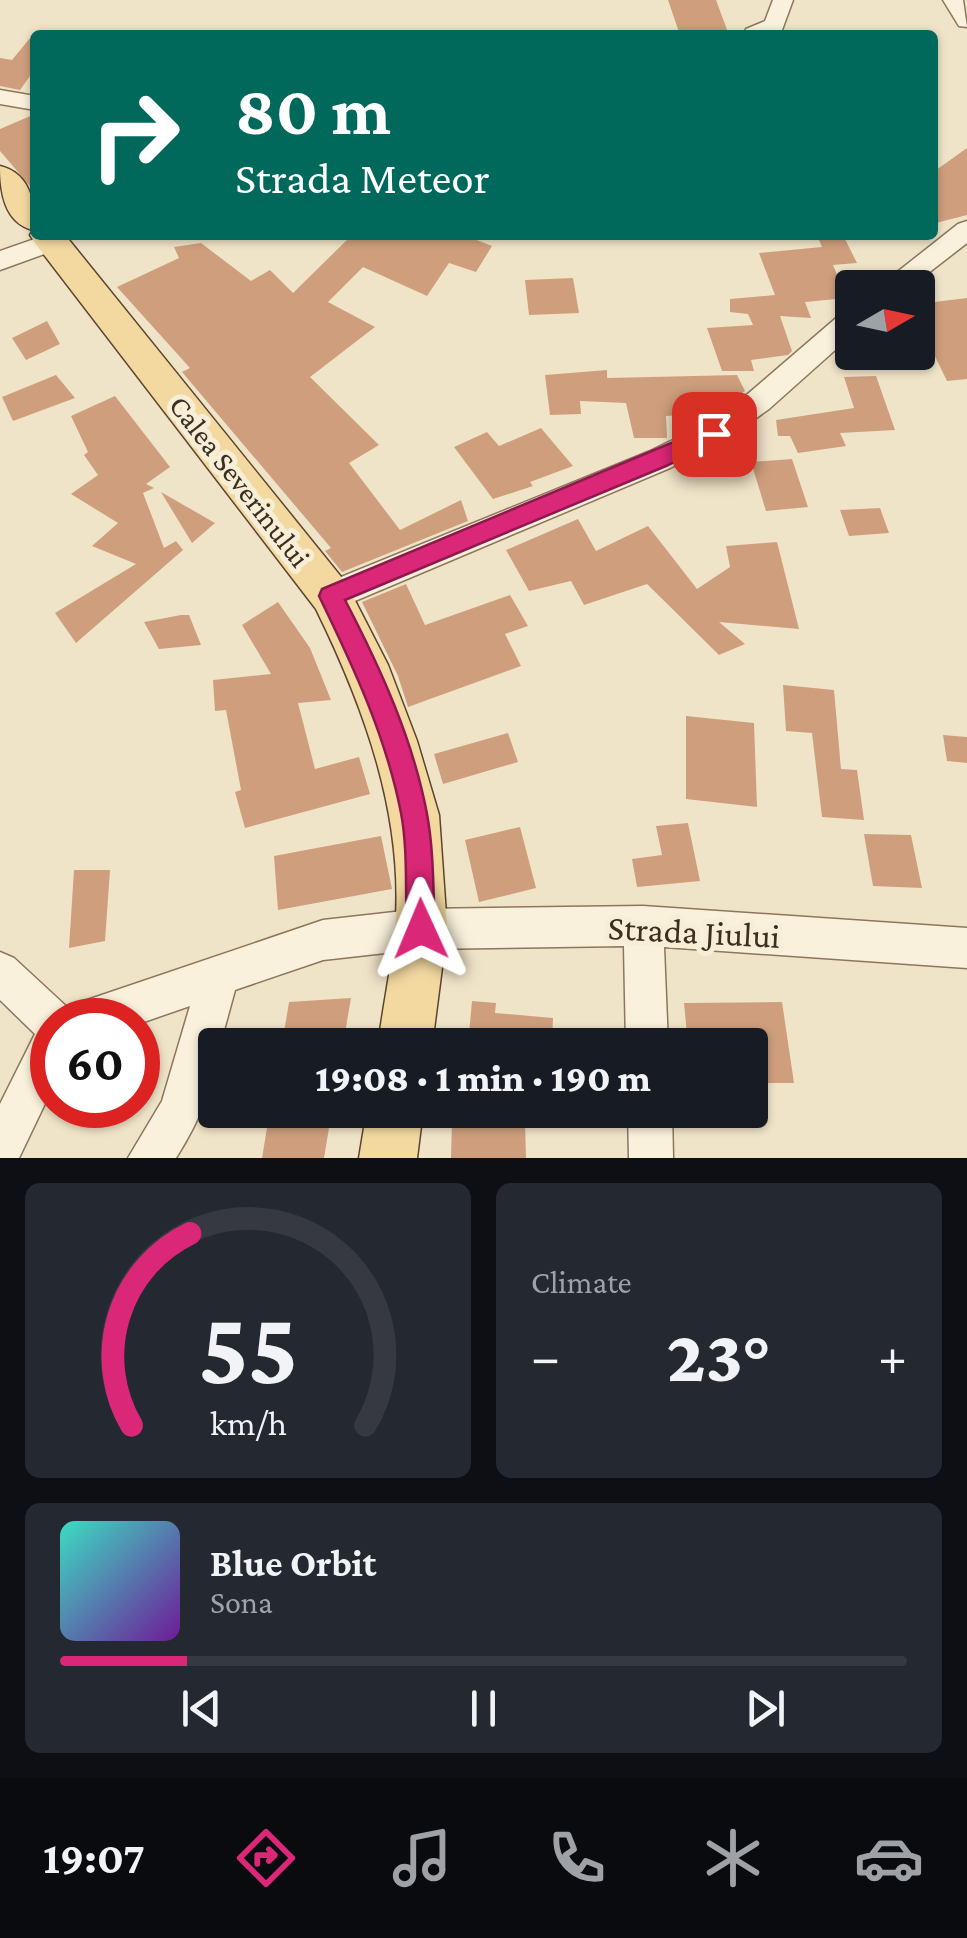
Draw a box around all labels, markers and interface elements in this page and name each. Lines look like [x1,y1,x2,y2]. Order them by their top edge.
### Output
icon: right [70,70,200,200]
text: 80 m [235,71,391,149]
text: Strada Meteor [235,153,490,203]
north arrow [835,270,935,370]
map controls [835,270,935,370]
street label: Calea Severinului [163,389,317,573]
pin [672,392,757,477]
icon: arrive [687,407,742,462]
position arrow [369,877,473,981]
street label: Strada Jiului [607,908,781,956]
speed limit sign: 60 [30,998,160,1128]
text: 19:08 · 1 min · 190 m [315,1057,651,1099]
text: Climate [531,1264,632,1300]
text: 55 [198,1290,298,1405]
text: 23° [667,1314,771,1397]
text: − [531,1326,560,1387]
text: + [878,1326,907,1387]
text: km/h [209,1403,287,1443]
text: Blue Orbit [210,1542,377,1584]
text: Sona [210,1584,273,1620]
icon: previous [174,1681,229,1736]
icon: pause [456,1681,511,1736]
icon: next [738,1681,793,1736]
icon: directions [231,1823,301,1893]
icon: music [387,1823,457,1893]
icon: phone [542,1823,612,1893]
icon: climate [698,1823,768,1893]
icon: car [854,1823,924,1893]
text: 19:07 [43,1833,145,1883]

